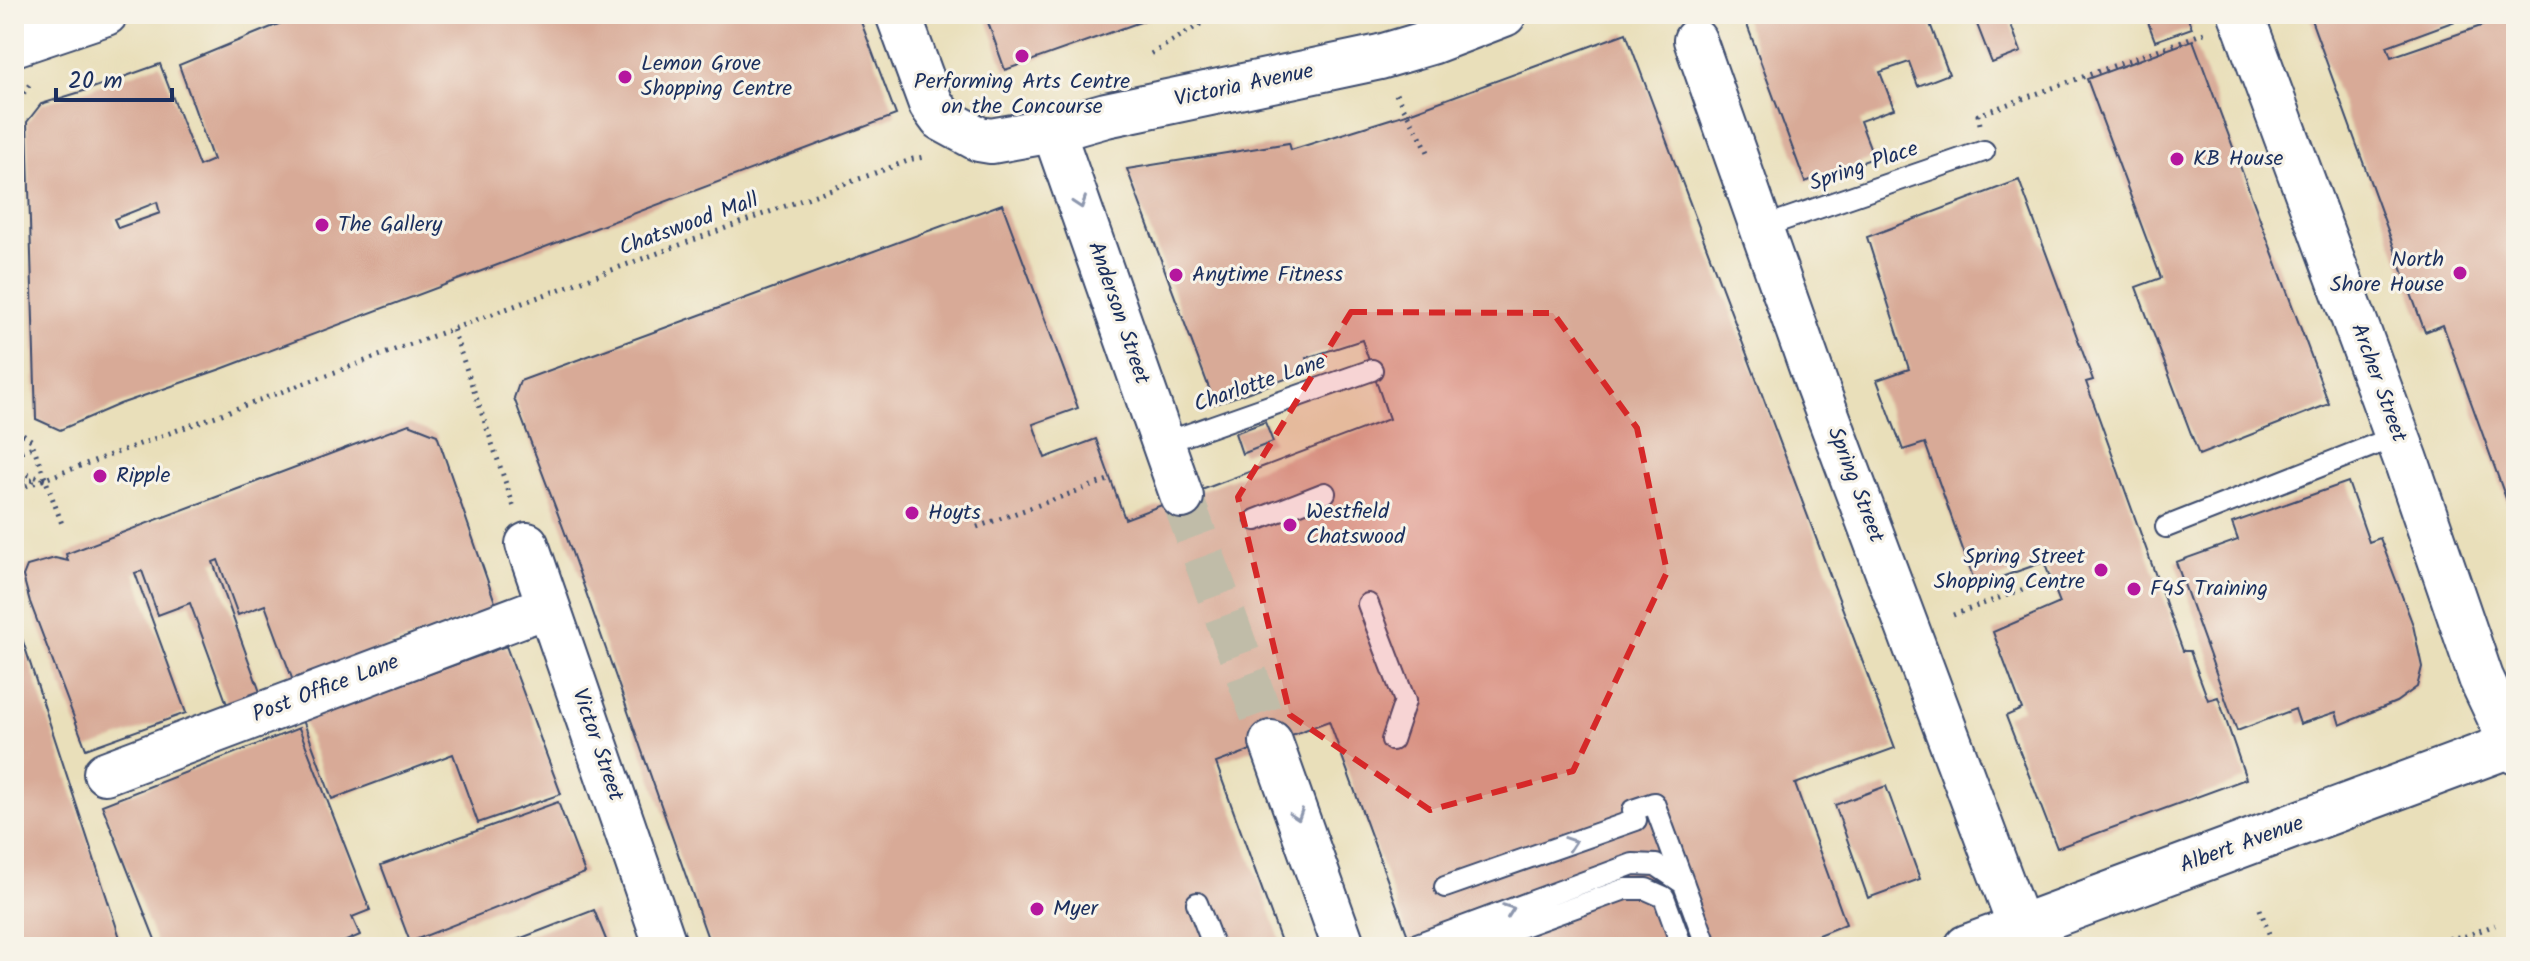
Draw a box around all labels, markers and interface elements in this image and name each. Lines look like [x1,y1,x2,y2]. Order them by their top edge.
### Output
place label: Lemon Grove Shopping Centre [641,47,792,107]
marker: Performing Arts Centre on the Concourse [1013,47,1031,65]
scale bar [56,52,172,102]
street label: Victoria Avenue [1171,54,1317,118]
text: 20 m [68,62,123,101]
place label: Performing Arts Centre on the Concourse [914,65,1130,125]
marker: Lemon Grove Shopping Centre [616,68,634,86]
street label: Spring Place [1805,132,1923,202]
place label: KB House [2193,142,2283,177]
marker: KB House [2168,150,2186,168]
street label: Chatswood Mall [614,183,764,266]
one-way arrow [1071,195,1087,209]
place label: The Gallery [338,208,443,243]
marker: The Gallery [313,216,331,234]
street label: Anderson Street [1077,237,1159,390]
place label: North Shore House [2330,243,2444,303]
place label: Anytime Fitness [1192,258,1344,293]
marker: North Shore House [2451,264,2469,282]
marker: Anytime Fitness [1167,266,1185,284]
street label: Archer Street [2340,319,2416,448]
street label: Charlotte Lane [1189,345,1331,423]
street label: Spring Street [1817,422,1893,548]
place label: Ripple [116,459,171,494]
marker: Ripple [91,467,109,485]
place label: Westfield Chatswood [1306,495,1406,555]
place label: Hoyts [928,496,982,531]
marker: Hoyts [903,504,921,522]
marker: Westfield Chatswood [1281,516,1299,534]
place label: Spring Street Shopping Centre [1934,540,2085,600]
marker: Spring Street Shopping Centre [2092,561,2110,579]
place label: F45 Training [2150,572,2268,607]
marker: F45 Training [2125,580,2143,598]
street label: Post Office Lane [248,645,404,733]
street label: Victor Street [561,684,633,807]
street label: Albert Avenue [2175,806,2309,884]
one-way arrow [1288,807,1304,821]
one-way arrow [1564,836,1578,852]
place label: Myer [1053,892,1100,927]
marker: Myer [1028,900,1046,918]
one-way arrow [1501,903,1515,920]

